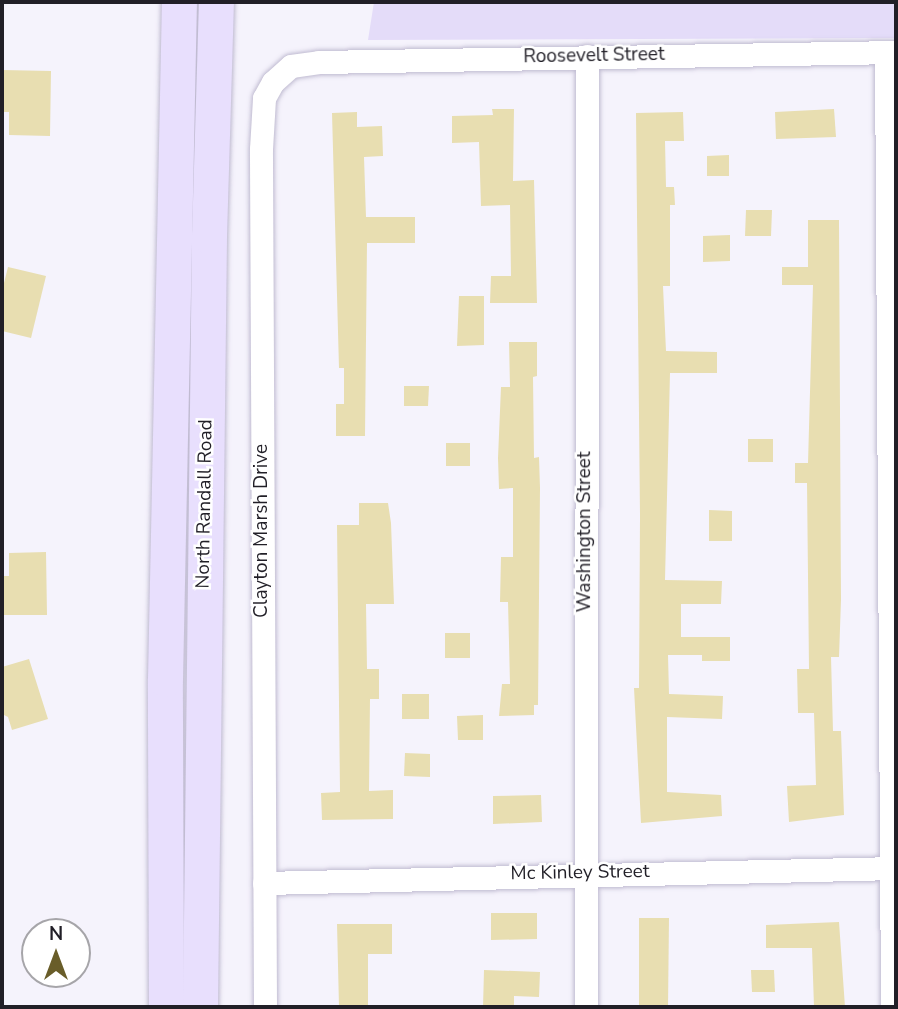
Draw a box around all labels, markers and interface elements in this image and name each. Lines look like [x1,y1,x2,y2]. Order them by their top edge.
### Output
street label: Roosevelt Street [523,43,665,69]
street label: North Randall Road [192,419,218,589]
street label: Clayton Marsh Drive [251,444,273,618]
street label: Washington Street [574,452,596,612]
street label: Mc Kinley Street [510,860,650,886]
north arrow [21,918,91,988]
text: N [49,921,63,947]

